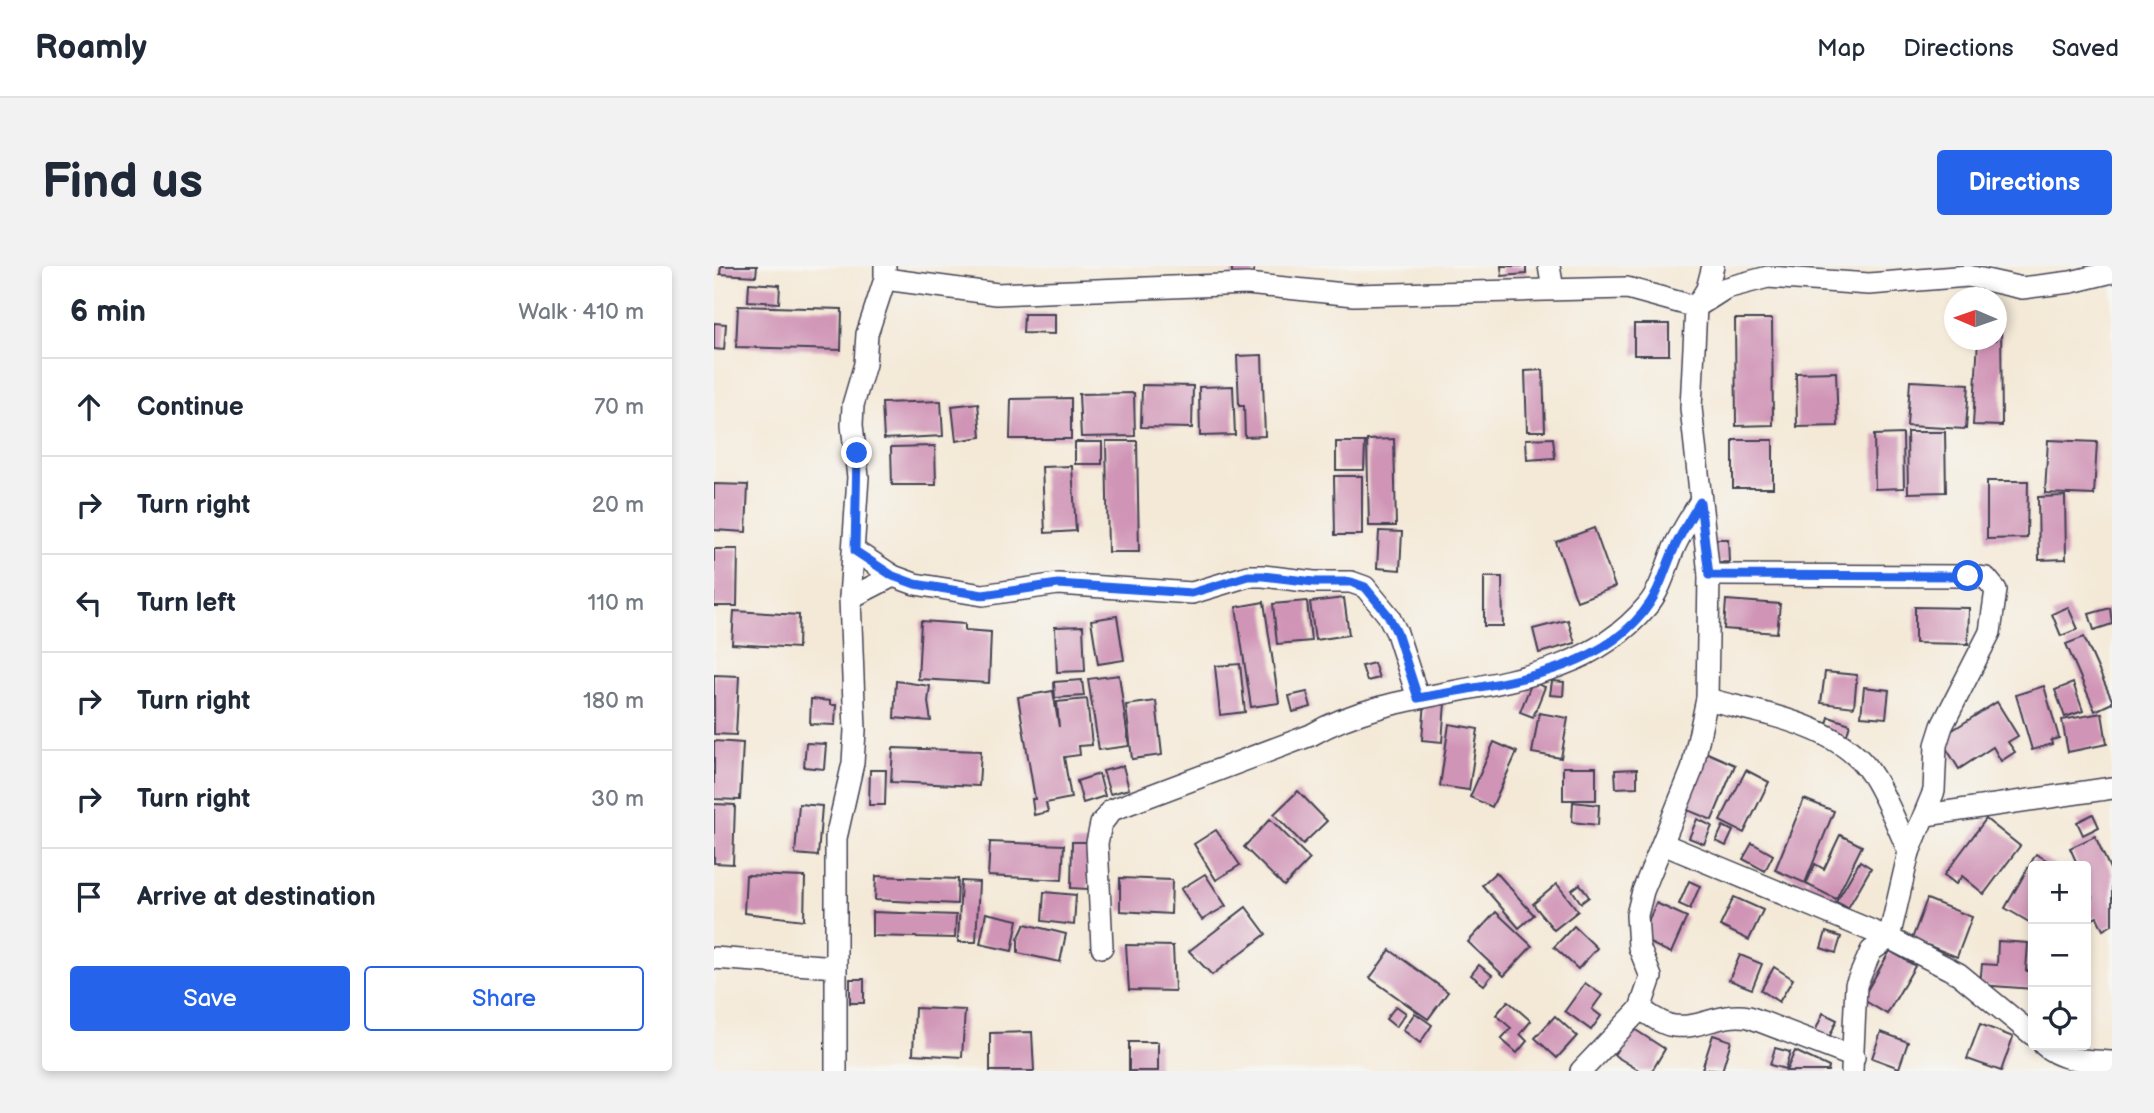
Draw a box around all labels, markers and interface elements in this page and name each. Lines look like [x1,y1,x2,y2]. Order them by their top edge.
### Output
text: Roamly [35,28,147,68]
text: Map [1817,34,1865,63]
text: Directions [1903,34,2014,63]
text: Saved [2052,34,2119,63]
button: Directions [1937,150,2112,215]
text: Find us [42,153,203,212]
north arrow [1944,287,2007,350]
text: 6 min [70,294,146,330]
text: Walk · 410 m [518,298,644,326]
icon: ahead [70,388,108,426]
text: Continue [137,392,244,423]
text: 70 m [594,393,644,421]
route end [841,437,872,468]
icon: right [70,486,108,524]
text: Turn right [137,490,250,521]
text: 20 m [592,491,644,519]
route start [1952,560,1983,591]
icon: left [70,584,108,622]
text: Turn left [137,588,236,619]
text: 110 m [587,589,644,617]
icon: right [70,682,108,720]
text: Turn right [137,686,250,717]
text: 180 m [583,687,644,715]
icon: right [70,780,108,818]
text: Turn right [137,784,250,815]
text: 30 m [591,785,644,813]
map controls [2028,861,2091,1050]
button: + [2028,861,2091,924]
icon: arrive [70,878,108,916]
text: Arrive at destination [137,882,376,913]
button: − [2028,924,2091,987]
button: Save [70,966,350,1031]
button: Share [364,966,644,1031]
button: locate [2028,987,2091,1050]

